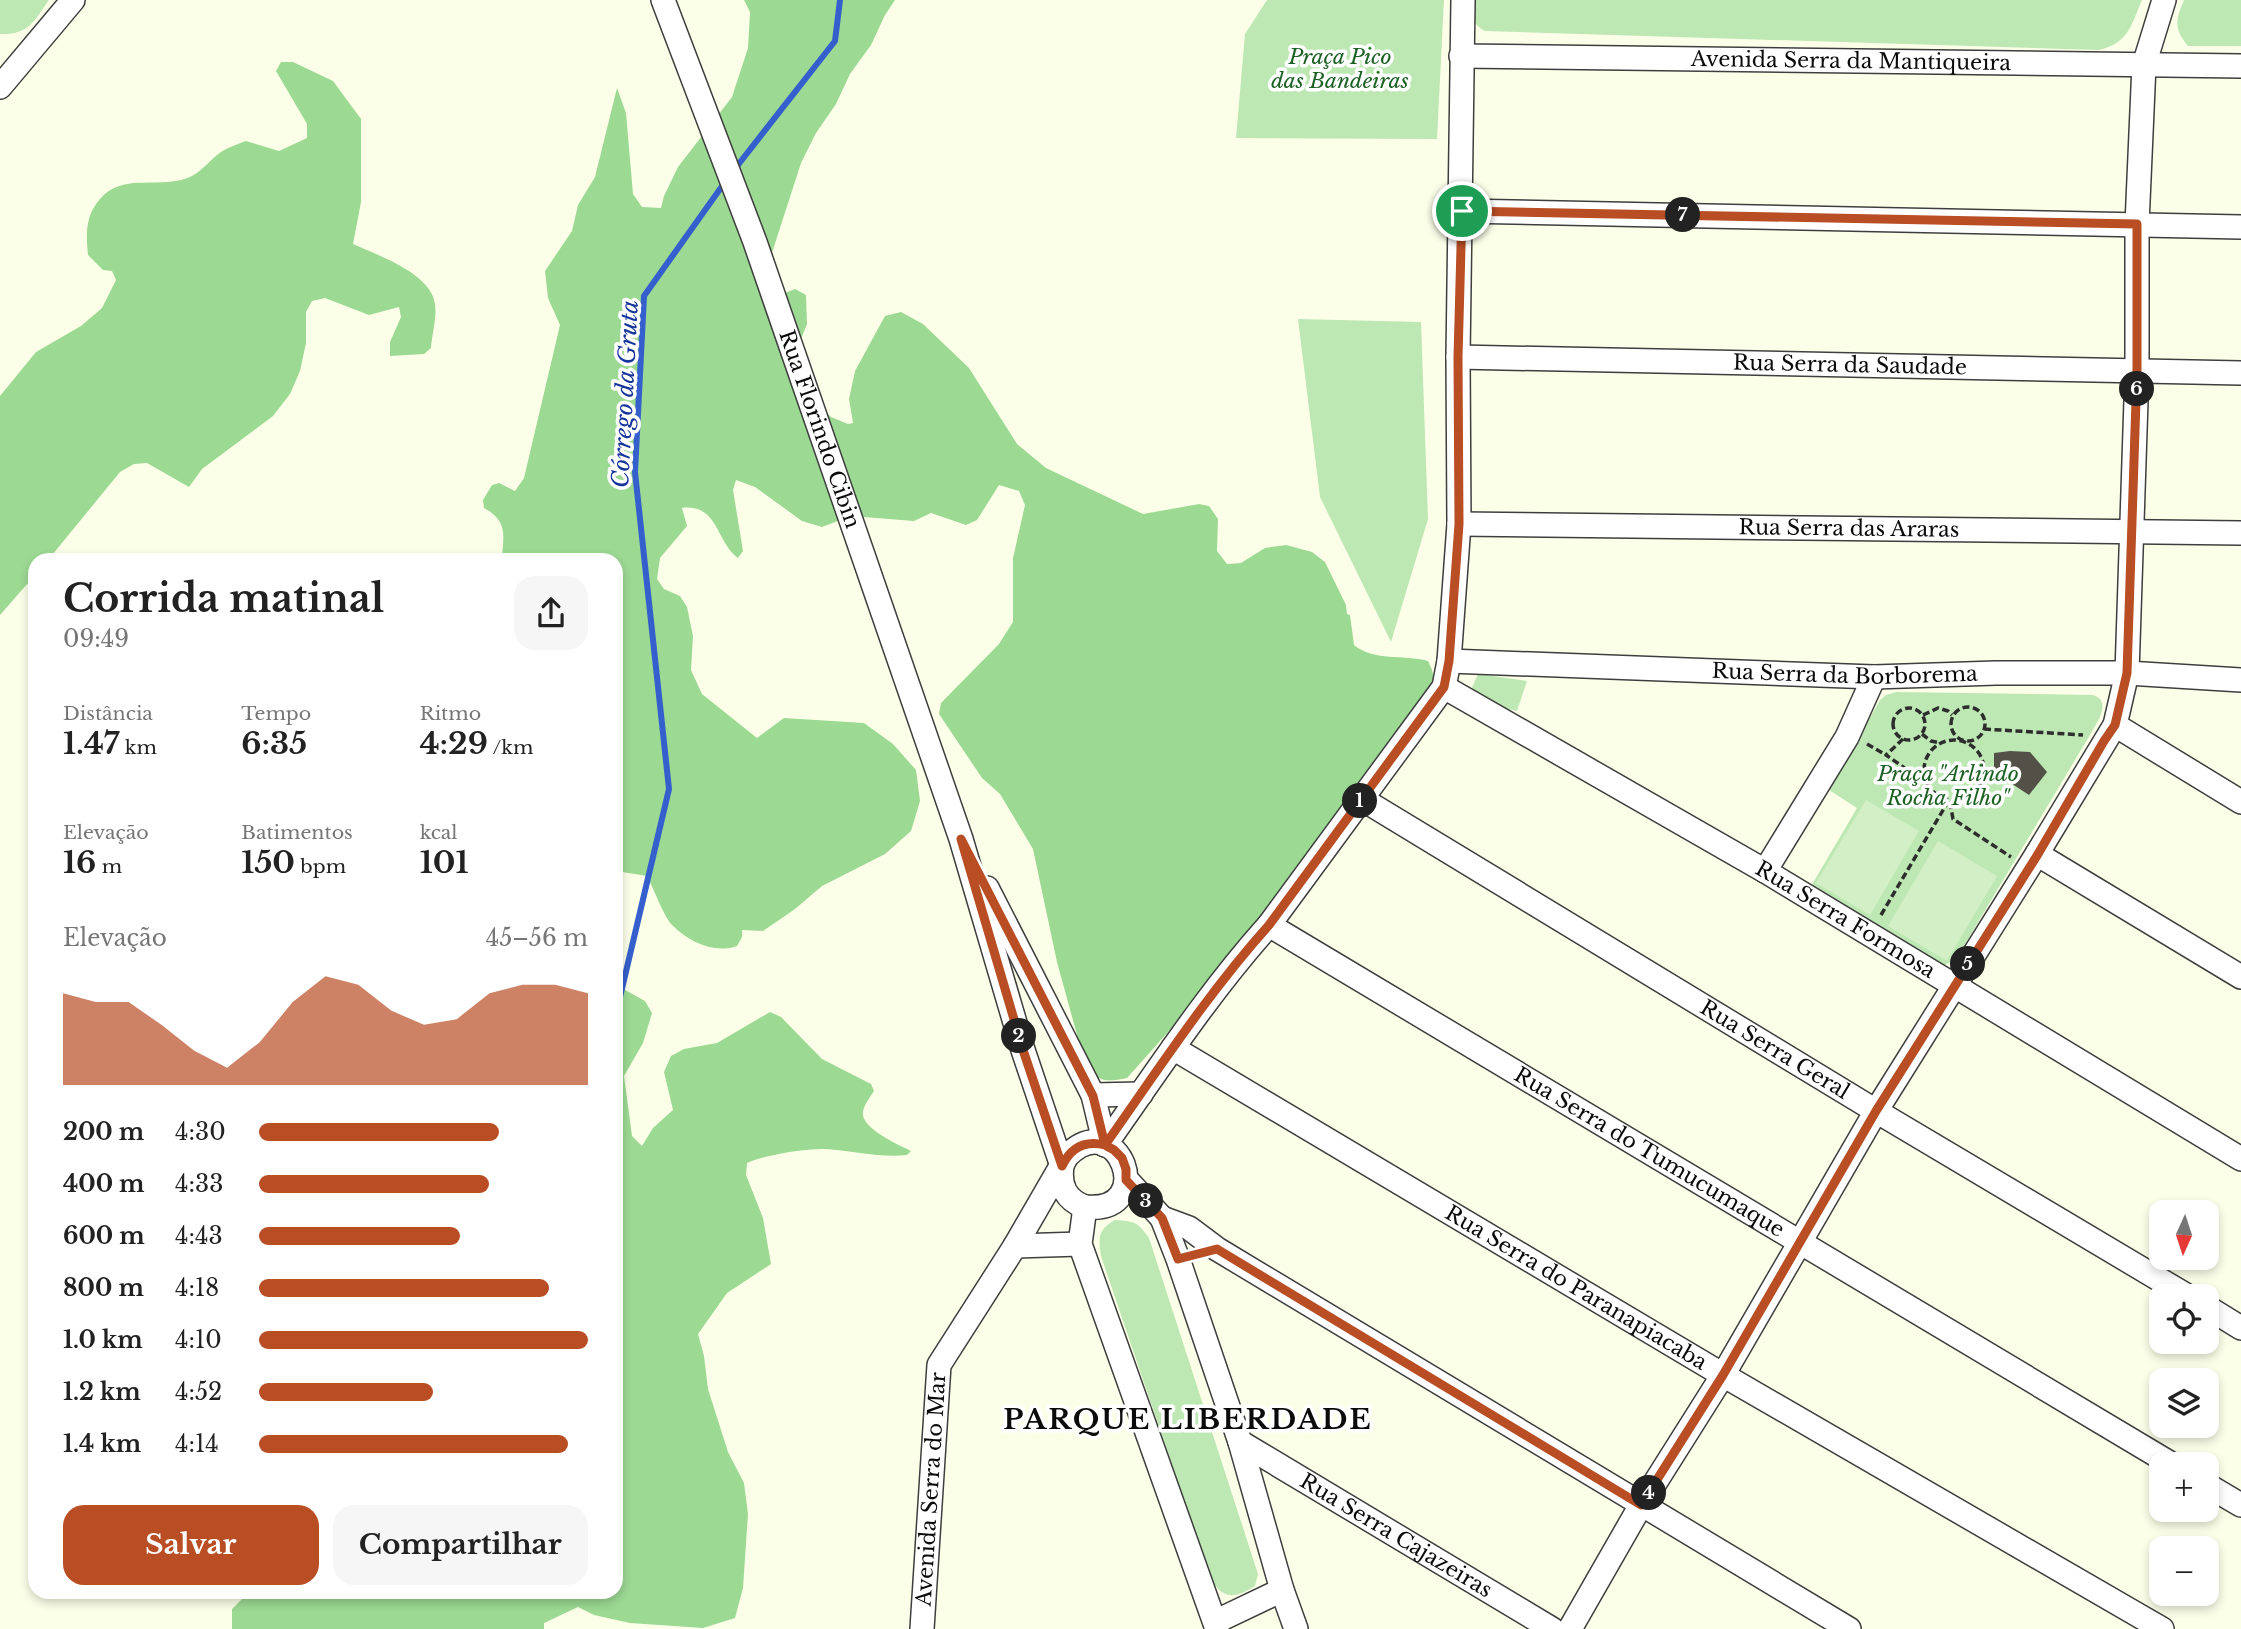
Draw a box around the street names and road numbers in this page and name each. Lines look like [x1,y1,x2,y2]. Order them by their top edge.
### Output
street label: Avenida Serra da Mantiqueira [1690,46,2012,76]
street label: Rua Florindo Cibin [773,327,866,532]
street label: Rua Serra da Saudade [1733,350,1967,380]
street label: Rua Serra das Araras [1738,514,1960,543]
street label: Rua Serra da Borborema [1711,658,1979,690]
street label: Rua Serra Formosa [1751,855,1940,984]
street label: Rua Serra Geral [1695,994,1854,1105]
street label: Rua Serra do Tumucumaque [1509,1061,1789,1243]
street label: Rua Serra do Paranapiacaba [1441,1200,1712,1376]
street label: Avenida Serra do Mar [910,1372,951,1608]
street label: Rua Serra Cajazeiras [1295,1468,1497,1603]

